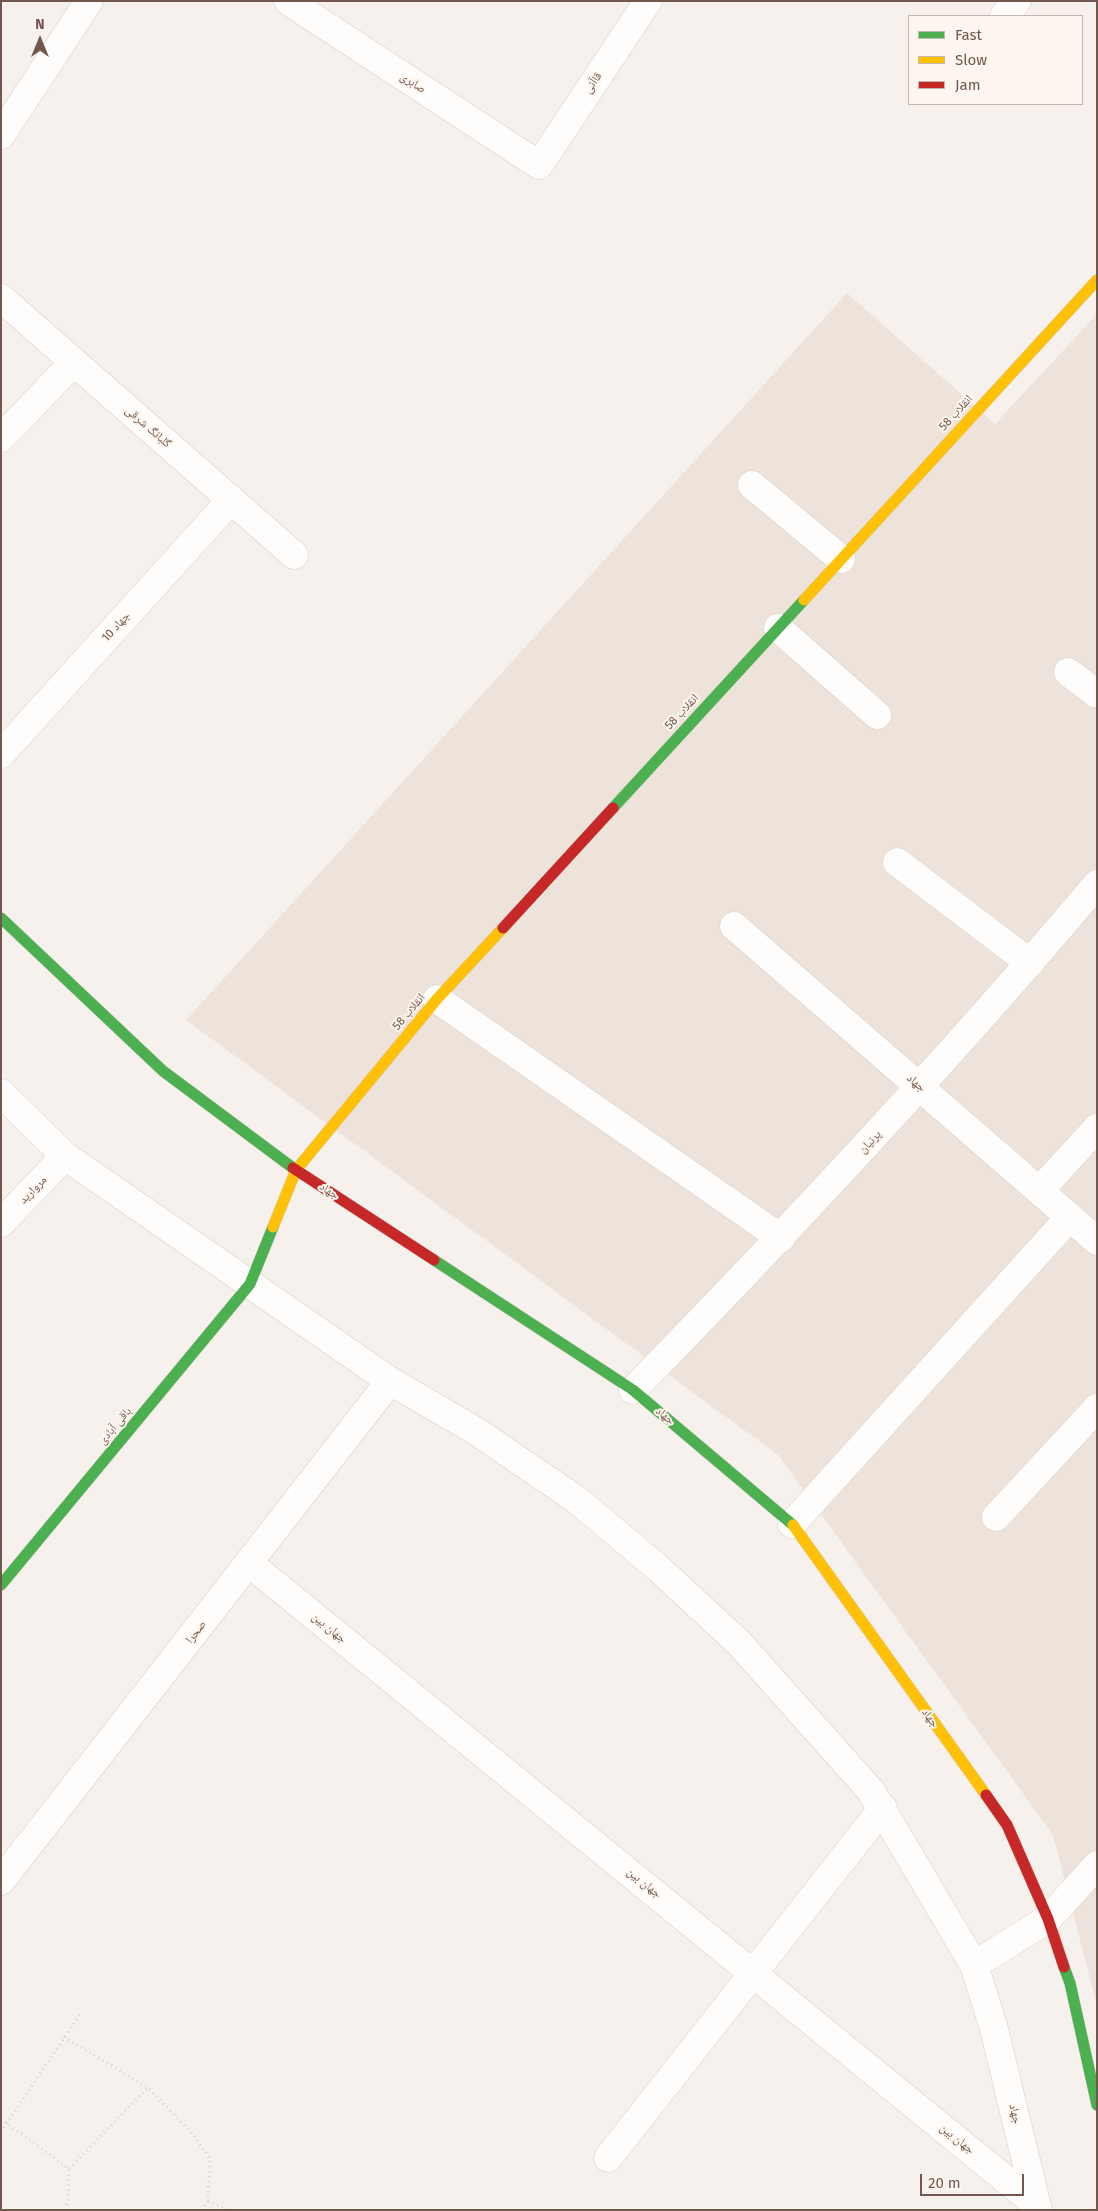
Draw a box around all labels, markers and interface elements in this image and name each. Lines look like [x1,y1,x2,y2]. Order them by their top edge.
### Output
north arrow [15,15,65,65]
legend [908,15,1083,105]
text: N [35,16,45,33]
text: Fast [955,26,982,44]
text: Slow [955,51,987,69]
street label: صابری [397,69,429,97]
street label: قاآنی [581,70,605,96]
text: Jam [955,76,981,94]
street label: انقلاب 58 [936,392,976,434]
street label: گلبانگ شرقی [122,403,174,451]
street label: جهاد 10 [99,609,133,645]
street label: انقلاب 58 [662,691,702,733]
street label: انقلاب 58 [390,991,428,1033]
street label: جهاد [904,1071,928,1095]
street label: پرنیان [856,1127,884,1157]
street label: مروارید [16,1173,50,1207]
street label: جهاد [317,1179,341,1203]
street label: باقی آبادی [95,1404,135,1448]
street label: جهاد [653,1404,677,1428]
street label: جهان بین [309,1610,349,1646]
street label: صحرا [183,1618,209,1646]
street label: جهاد [918,1706,942,1730]
street label: جهان بین [624,1865,664,1901]
street label: جهاد [1006,2102,1024,2126]
street label: جهان بین [937,2121,977,2157]
scale bar [923,2164,1027,2196]
text: 20 m [928,2174,961,2192]

